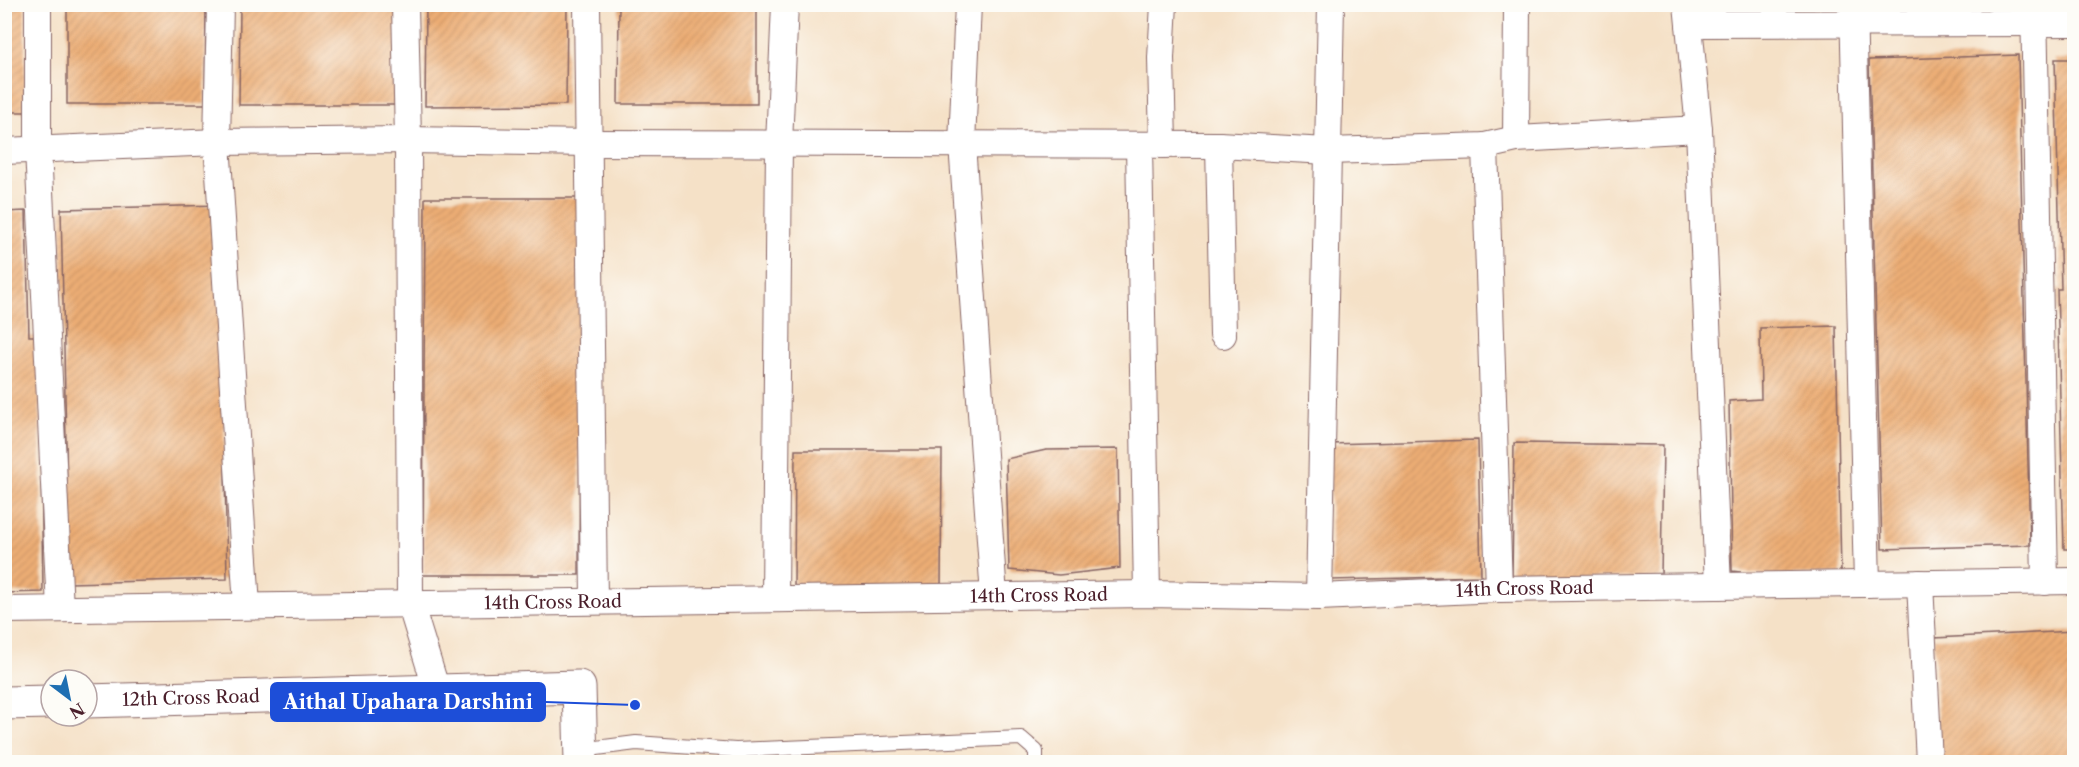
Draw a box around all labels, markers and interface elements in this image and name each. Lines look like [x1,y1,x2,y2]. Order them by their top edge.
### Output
street label: 14th Cross Road [1455,577,1594,602]
street label: 14th Cross Road [970,584,1108,607]
street label: 14th Cross Road [484,590,622,614]
north arrow [39,668,99,728]
callout: Aithal Upahara Darshini [271,683,545,721]
street label: 12th Cross Road [122,685,260,711]
text: Aithal Upahara Darshini [282,690,533,714]
text: N [66,699,88,723]

